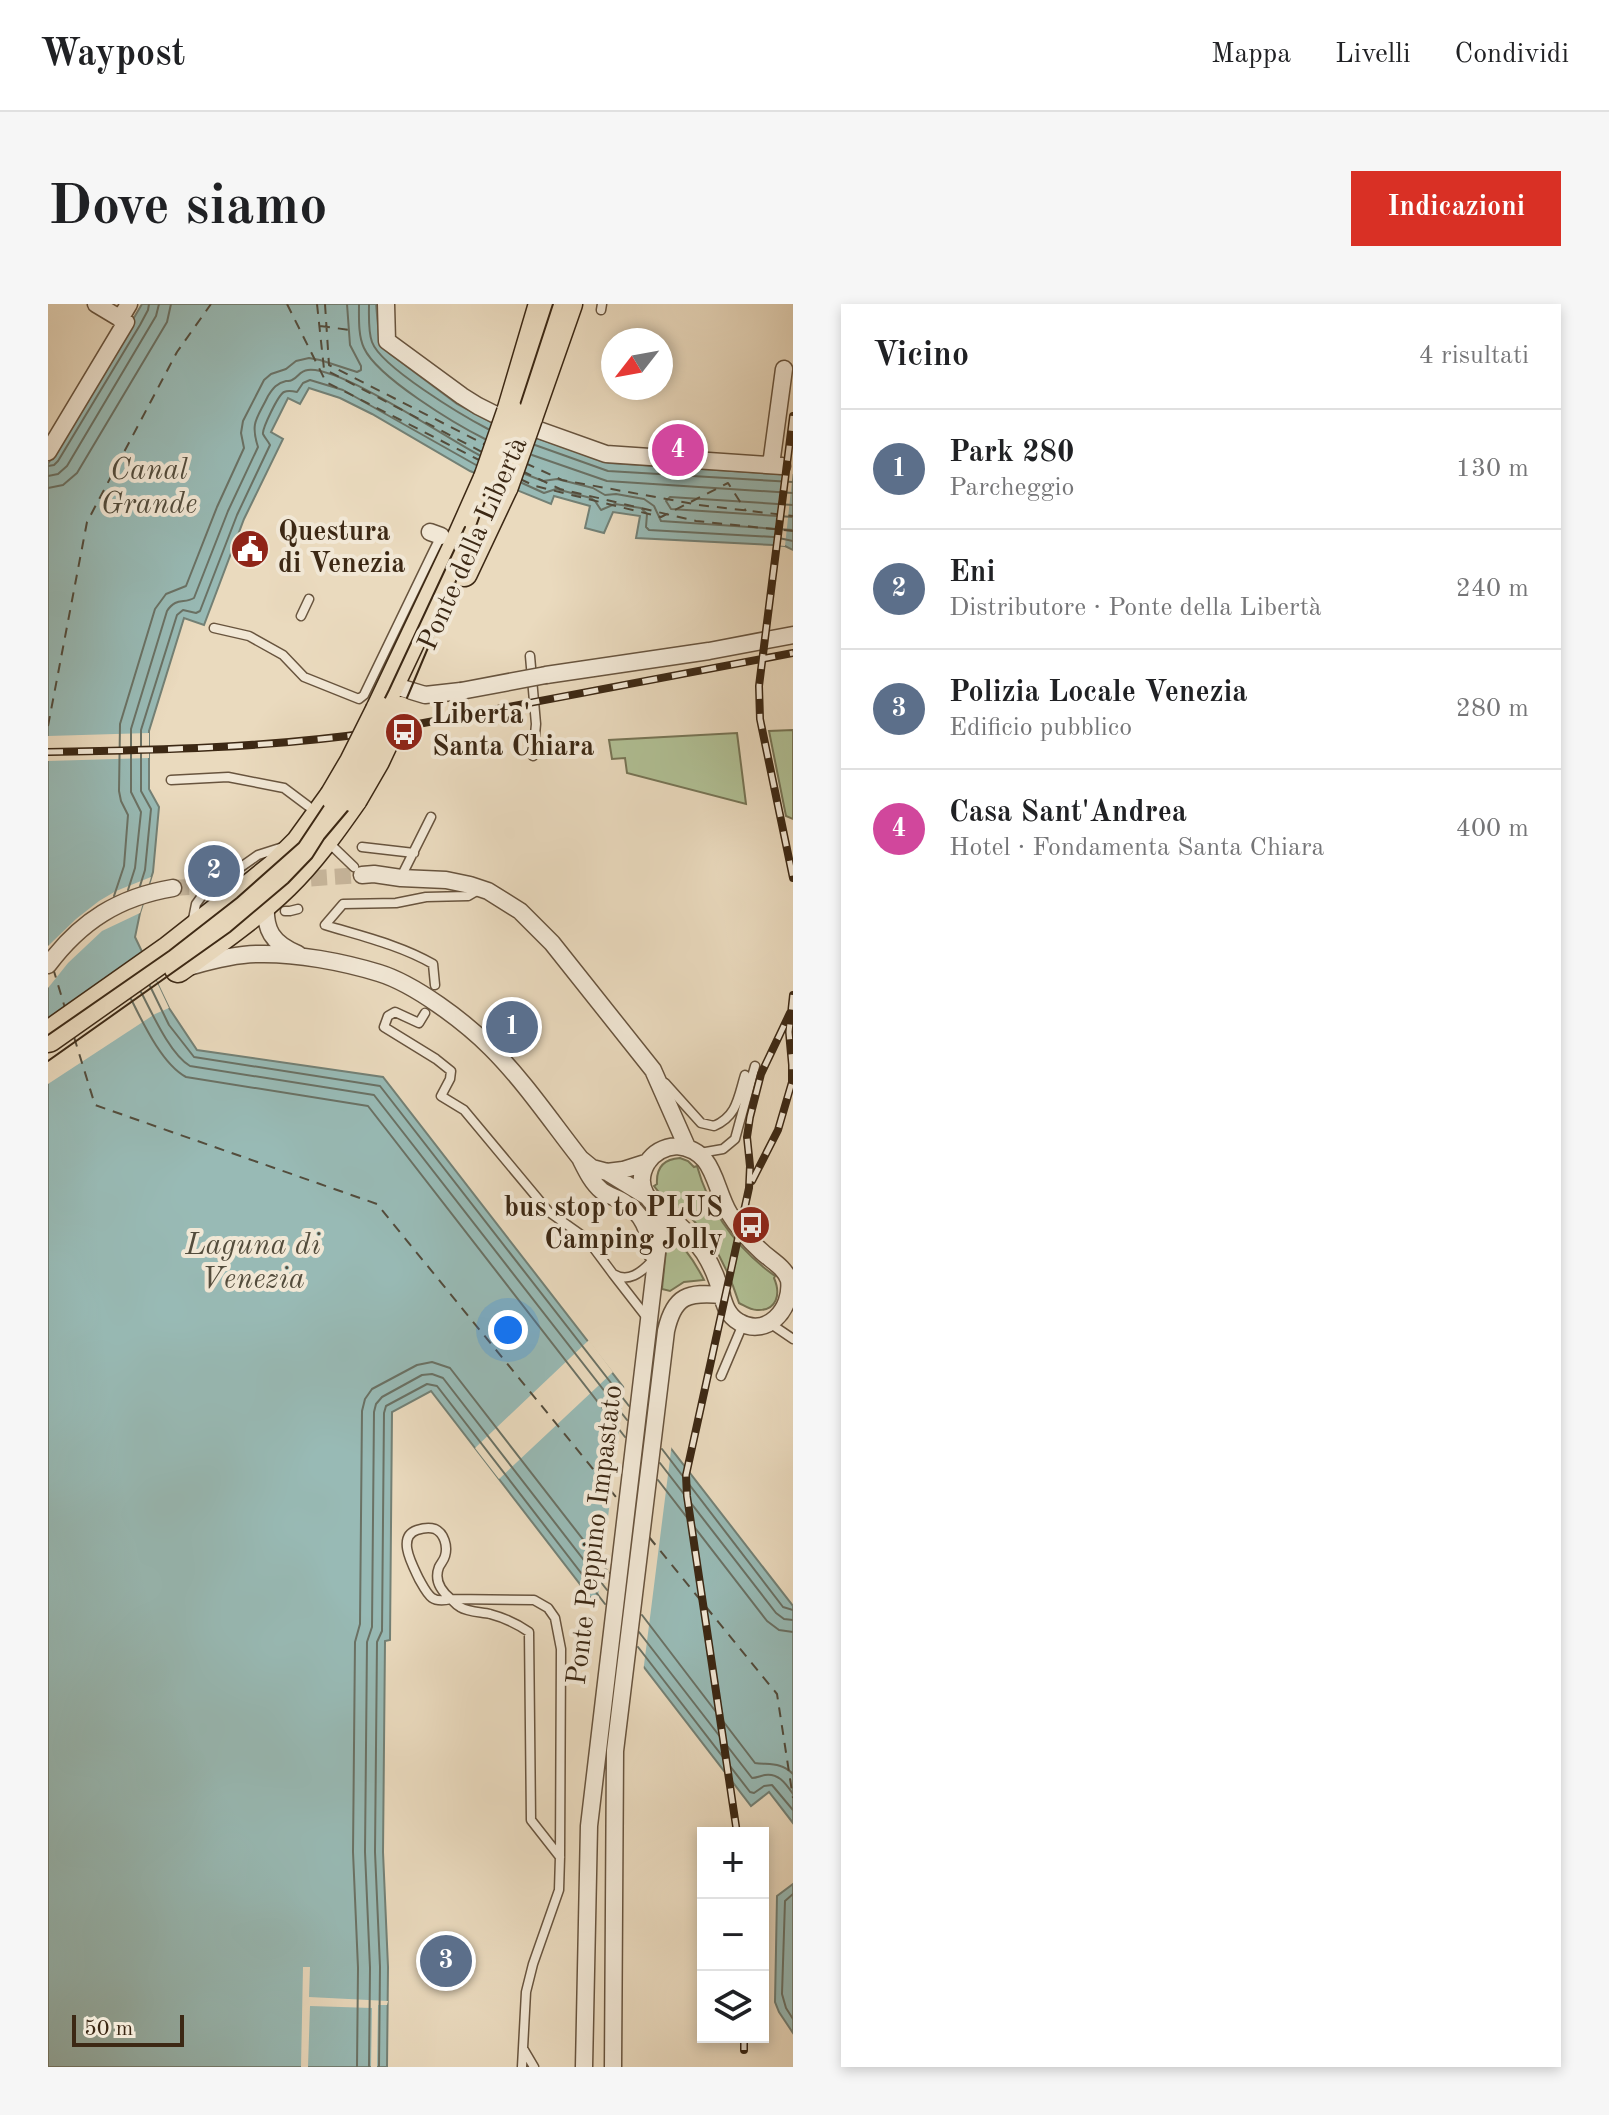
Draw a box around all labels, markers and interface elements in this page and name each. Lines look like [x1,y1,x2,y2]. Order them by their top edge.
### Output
text: Waypost [40,36,185,74]
text: Mappa [1211,41,1291,69]
text: Livelli [1335,41,1410,69]
text: Condividi [1454,41,1569,69]
button: Indicazioni [1351,171,1561,246]
text: Dove siamo [48,180,327,236]
north arrow [601,328,673,400]
text: Vicino [873,339,969,373]
text: 4 risultati [1419,343,1529,369]
pin: 4 [652,420,704,480]
street label: Ponte della Libertà [414,433,534,655]
text: Park 280 [949,438,1074,468]
water label: Canal Grande [101,456,197,520]
text: 1 [891,456,907,482]
text: 130 m [1456,456,1529,482]
text: Parcheggio [949,475,1074,501]
place label: Questura di Venezia [278,519,406,579]
public building icon: Questura di Venezia [229,528,271,570]
text: Eni [949,558,995,588]
text: 2 [891,576,907,602]
text: 240 m [1456,576,1529,602]
text: Distributore · Ponte della Libertà [949,595,1322,621]
text: Polizia Locale Venezia [949,678,1248,708]
text: 3 [891,696,907,722]
text: 280 m [1456,696,1529,722]
place label: Liberta' Santa Chiara [432,702,594,762]
bus stop icon: Liberta' Santa Chiara [383,711,425,753]
text: Edificio pubblico [949,715,1132,741]
text: Casa Sant'Andrea [949,798,1187,828]
text: 4 [891,816,907,842]
text: 400 m [1456,816,1529,842]
text: Hotel · Fondamenta Santa Chiara [949,835,1324,861]
pin: 2 [188,841,240,901]
pin: 1 [486,997,538,1057]
place label: bus stop to PLUS Camping Jolly [504,1195,723,1255]
bus stop icon: bus stop to PLUS Camping Jolly [730,1204,772,1246]
water label: Laguna di Venezia [184,1231,321,1295]
your location [488,1310,528,1350]
street label: Ponte Peppino Impastato [564,1383,628,1687]
map controls [697,1827,769,2043]
button: + [697,1827,769,1899]
button: − [697,1899,769,1971]
pin: 3 [420,1931,472,1991]
button: layers [697,1971,769,2043]
scale bar [72,2011,184,2047]
text: 50 m [84,2018,133,2040]

